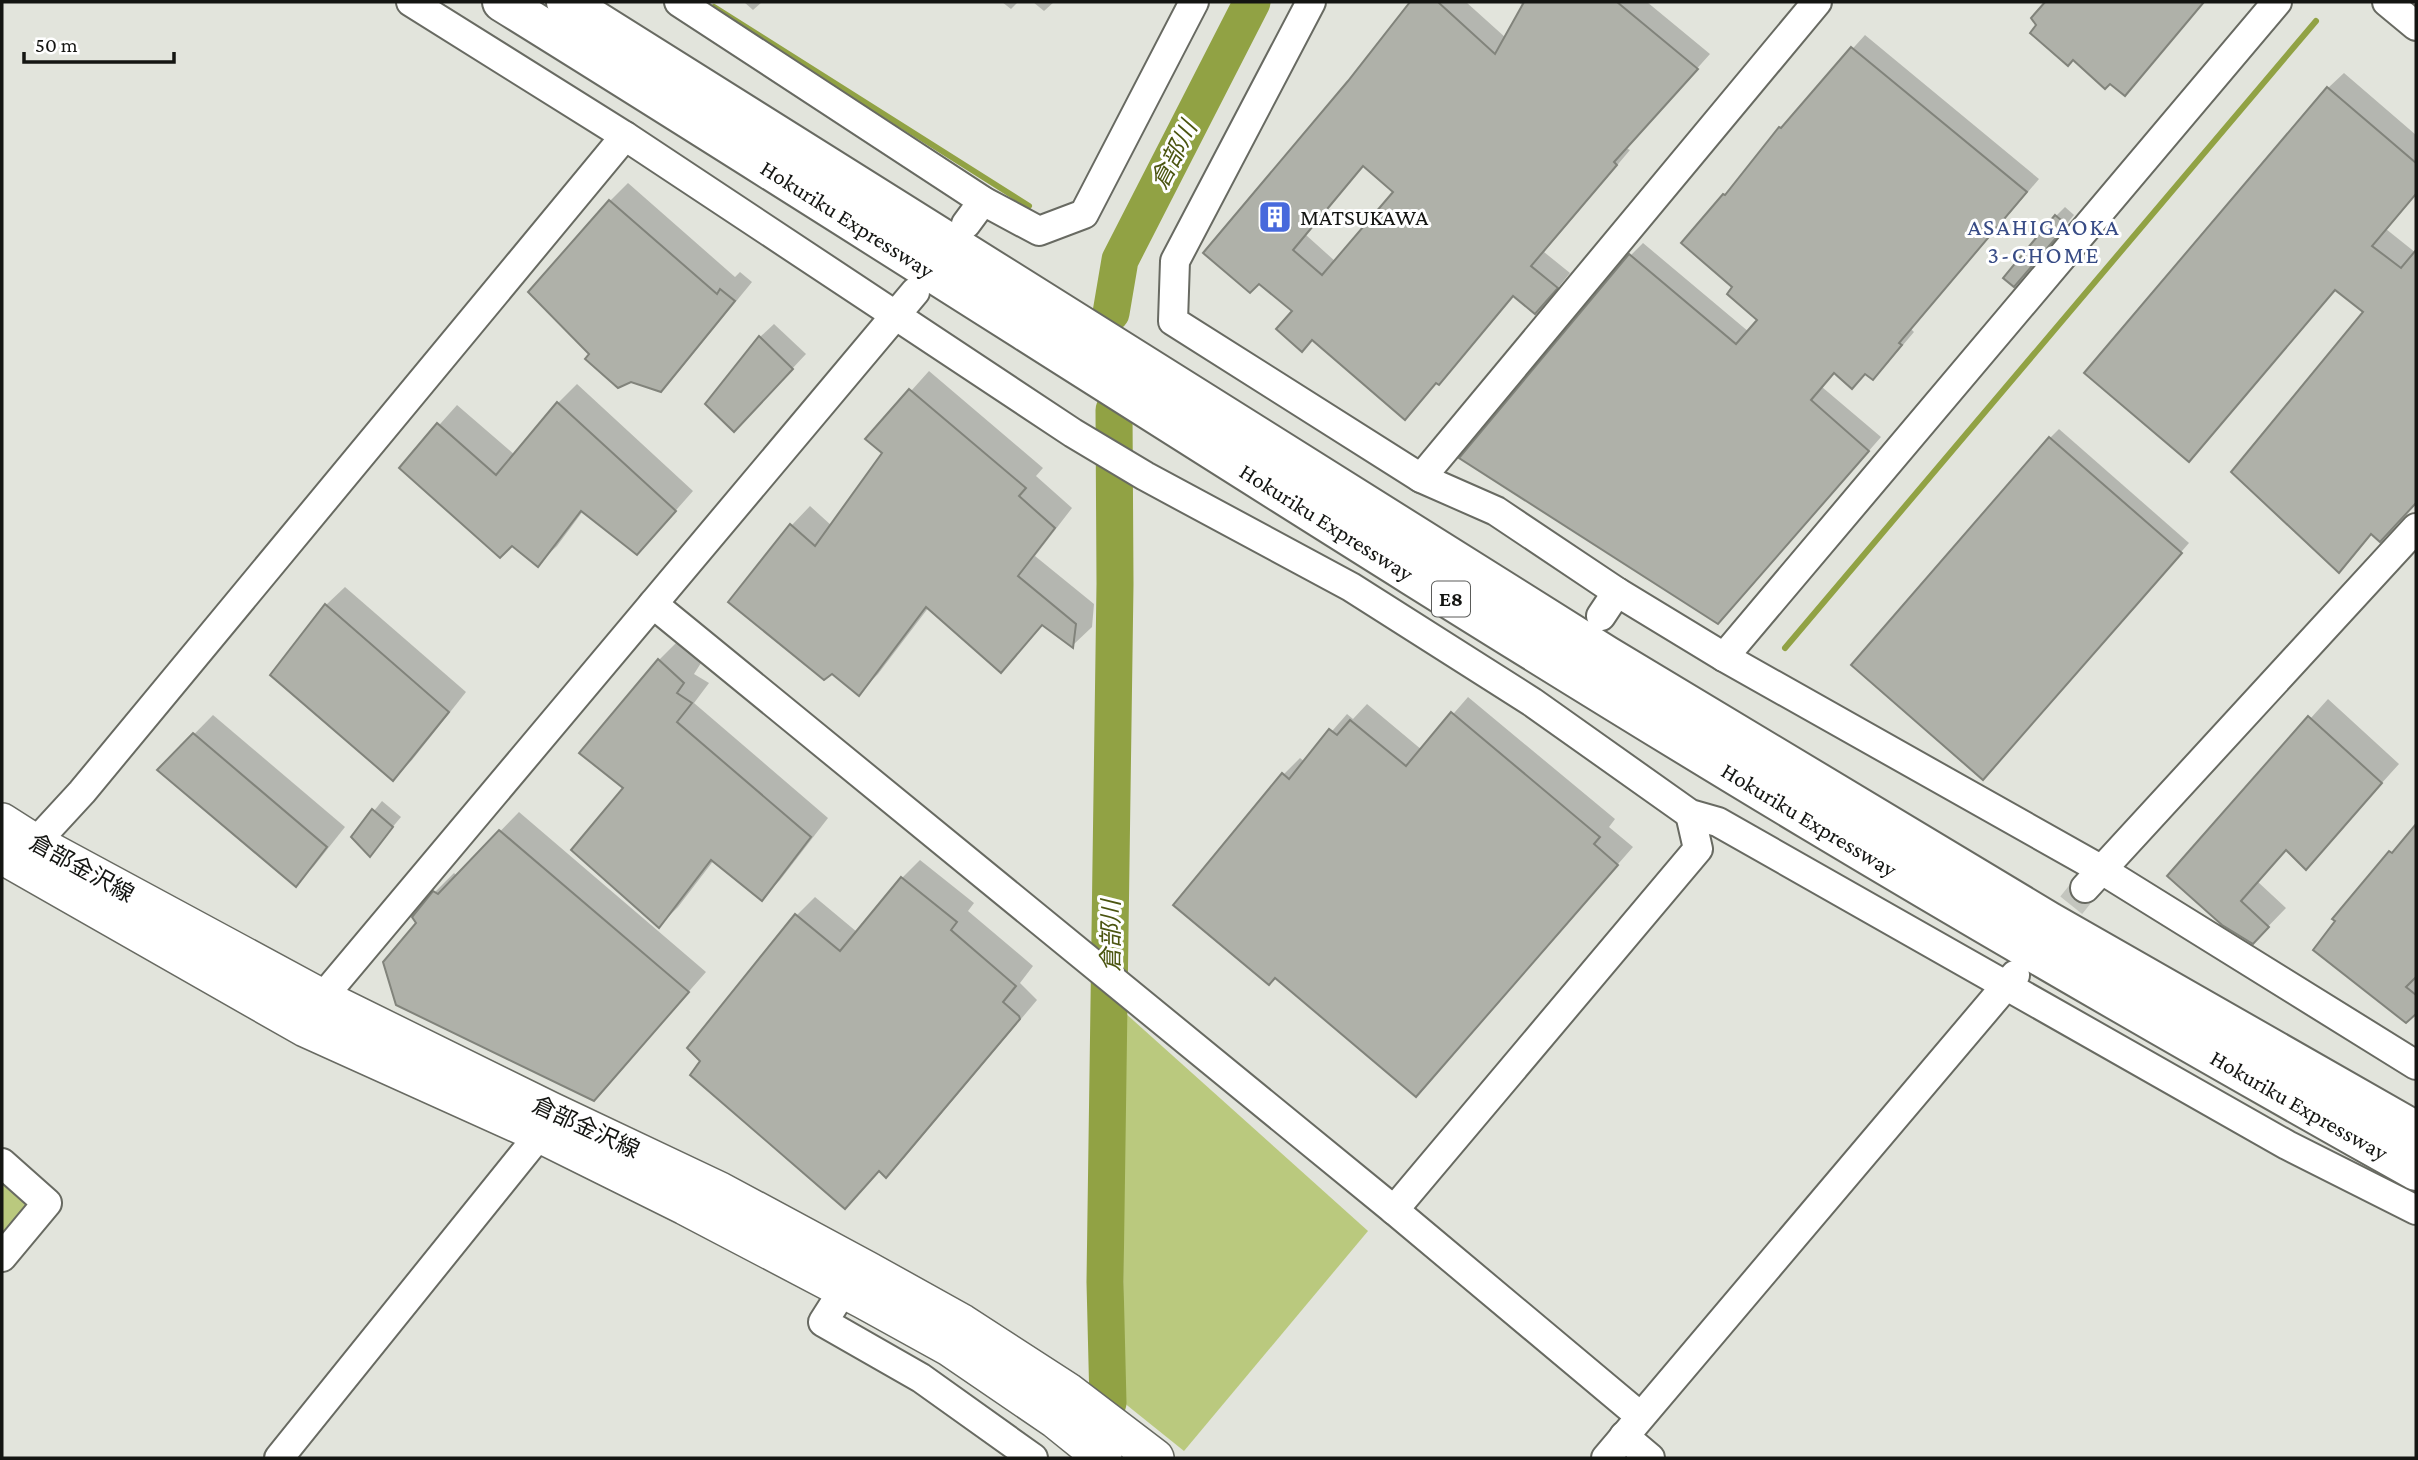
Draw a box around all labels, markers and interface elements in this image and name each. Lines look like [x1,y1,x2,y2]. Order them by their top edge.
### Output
scale bar [24,21,175,65]
text: 50 m [35,33,78,57]
water label: 倉部川 [1145,114,1203,193]
street label: Hokuriku Expressway [756,154,939,284]
building icon: MATSUKAWA [1256,198,1294,236]
place label: MATSUKAWA [1300,204,1429,230]
district label: ASAHIGAOKA 3-CHOME [1967,213,2121,268]
street label: Hokuriku Expressway [1235,458,1419,587]
road number: E8 [1432,582,1470,616]
street label: Hokuriku Expressway [1717,757,1902,882]
street label: 倉部金沢線 [25,829,139,907]
water label: 倉部川 [1097,897,1124,972]
street label: Hokuriku Expressway [2206,1044,2393,1166]
street label: 倉部金沢線 [528,1091,644,1163]

